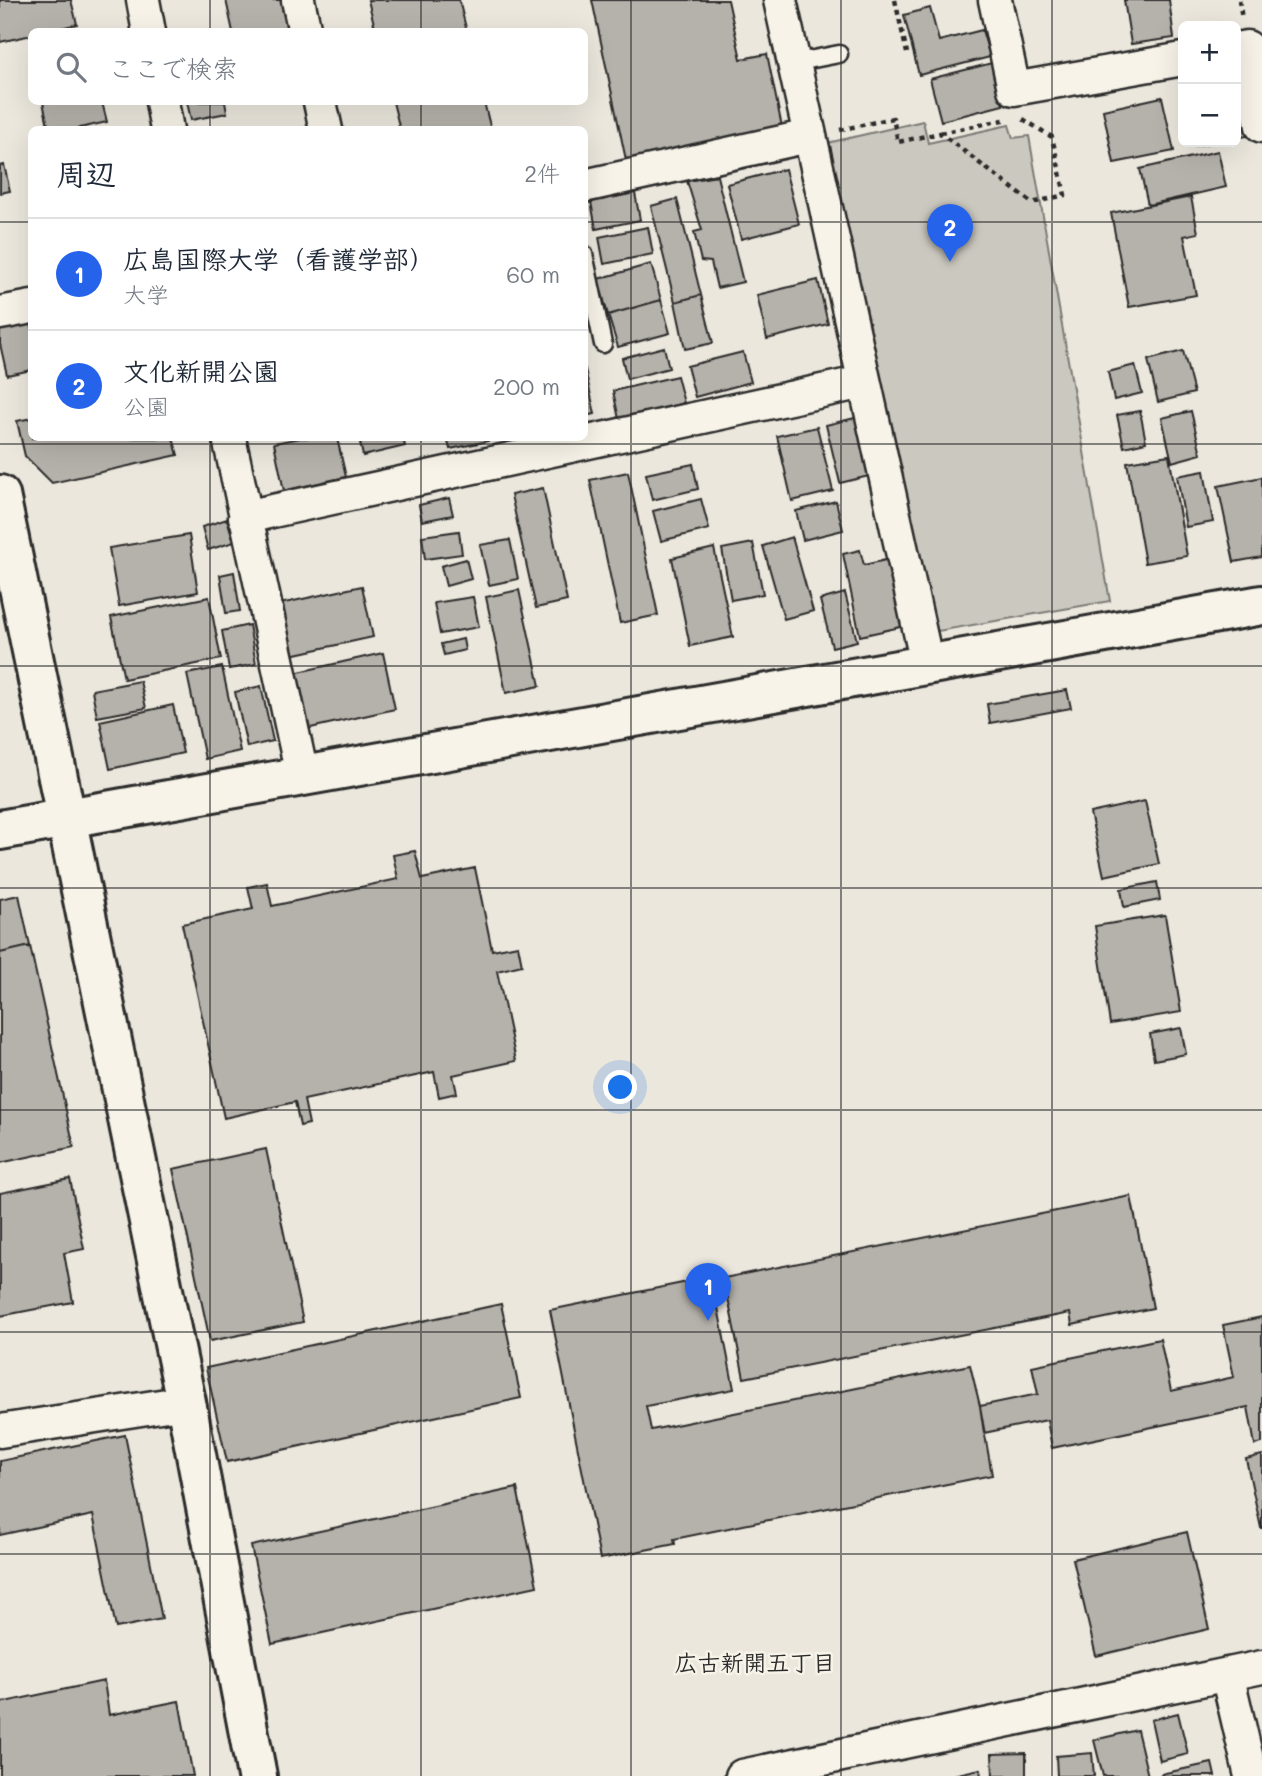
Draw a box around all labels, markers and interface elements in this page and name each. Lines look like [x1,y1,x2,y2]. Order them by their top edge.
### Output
map controls [1178,21,1241,147]
button: + [1178,21,1241,84]
search box [28,28,588,105]
icon: search [52,48,90,86]
text: ここで検索 [108,51,238,85]
button: − [1178,84,1241,147]
text: 周辺 [56,153,116,193]
text: 2件 [524,158,560,188]
pin: 2 [927,204,973,262]
text: 広島国際大学（看護学部） [123,242,435,276]
text: 1 [74,259,84,289]
text: 60 m [506,259,560,289]
text: 大学 [123,279,169,309]
text: 文化新開公園 [123,354,279,388]
text: 2 [73,371,85,401]
text: 200 m [493,371,560,401]
text: 公園 [123,391,169,421]
your location [603,1070,637,1104]
pin: 1 [685,1263,731,1321]
district label: 広古新開五丁目 [675,1647,836,1677]

